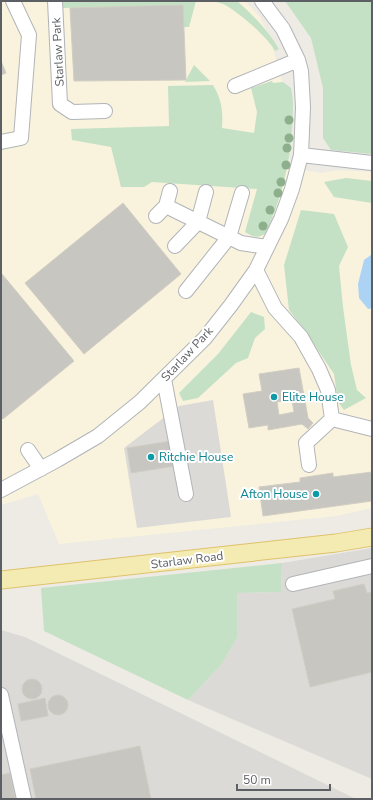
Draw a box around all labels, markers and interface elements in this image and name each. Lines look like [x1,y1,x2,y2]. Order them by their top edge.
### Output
street label: Starlaw Park [48,16,68,87]
street label: Starlaw Park [158,323,217,385]
place label: Elite House [282,389,344,405]
marker: Elite House [269,392,279,402]
place label: Ritchie House [159,449,233,465]
marker: Ritchie House [146,452,156,462]
place label: Afton House [240,486,308,502]
marker: Afton House [311,489,321,499]
street label: Starlaw Road [150,548,224,572]
scale bar [237,766,330,792]
text: 50 m [243,772,271,788]

